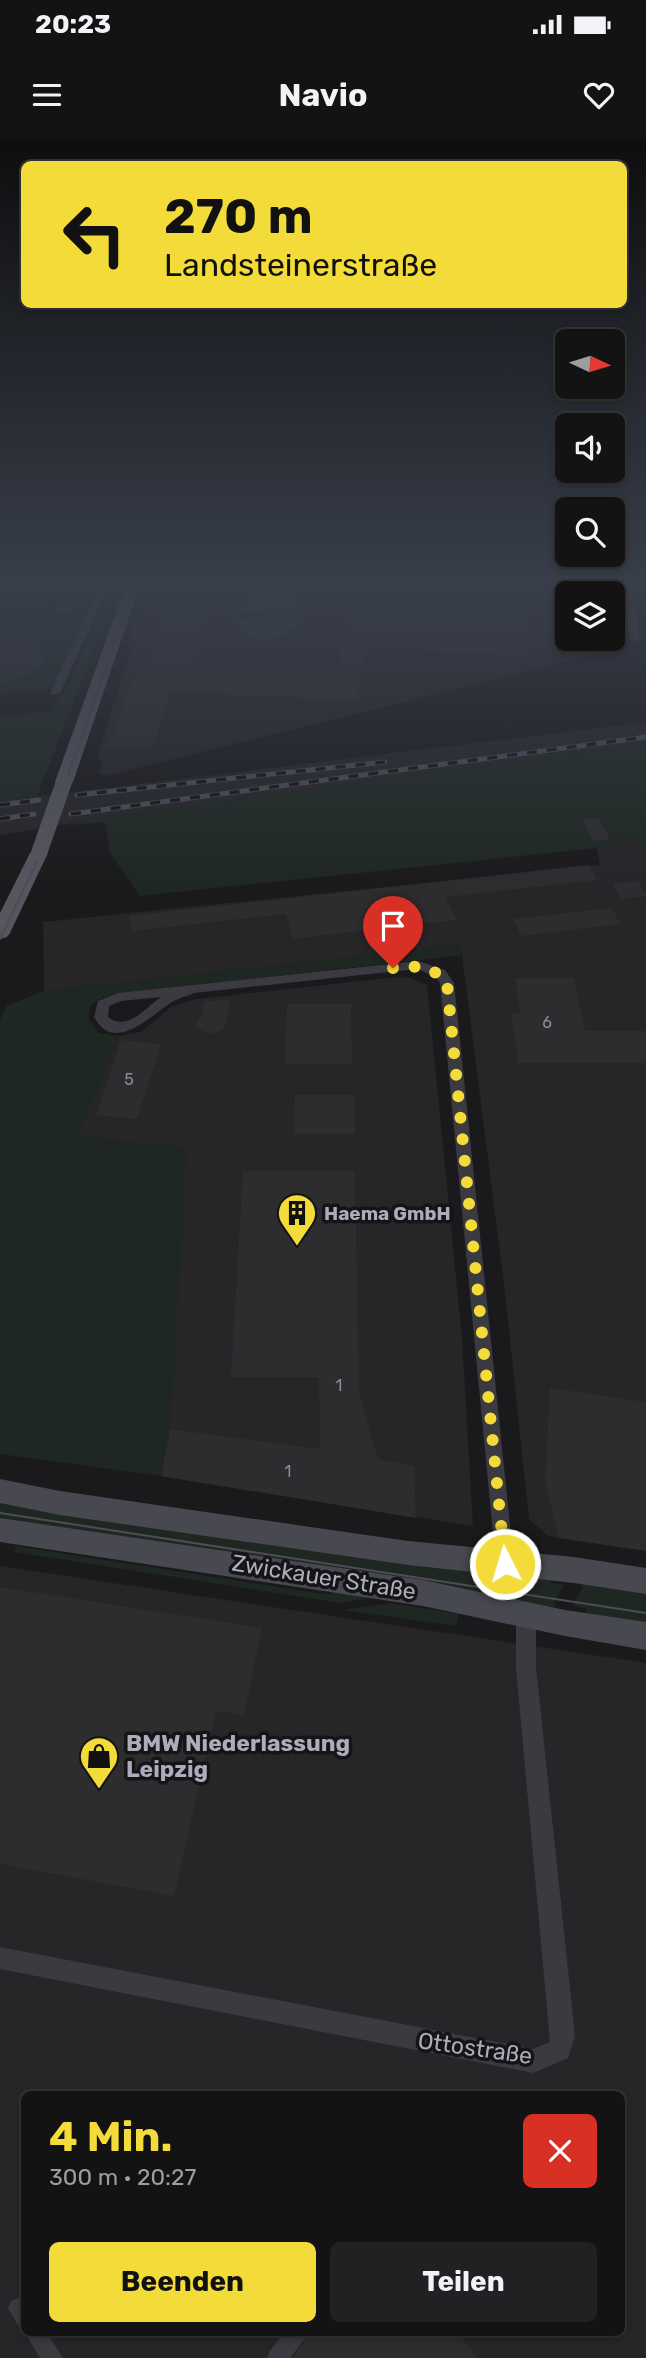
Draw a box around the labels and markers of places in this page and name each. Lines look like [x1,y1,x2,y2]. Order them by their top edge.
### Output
pin [363,896,423,968]
building icon: Haema GmbH [276,1192,318,1247]
place label: Haema GmbH [324,1202,451,1225]
place label: BMW Niederlassung Leipzig [126,1729,350,1783]
shop icon: BMW Niederlassung Leipzig [78,1735,120,1790]

